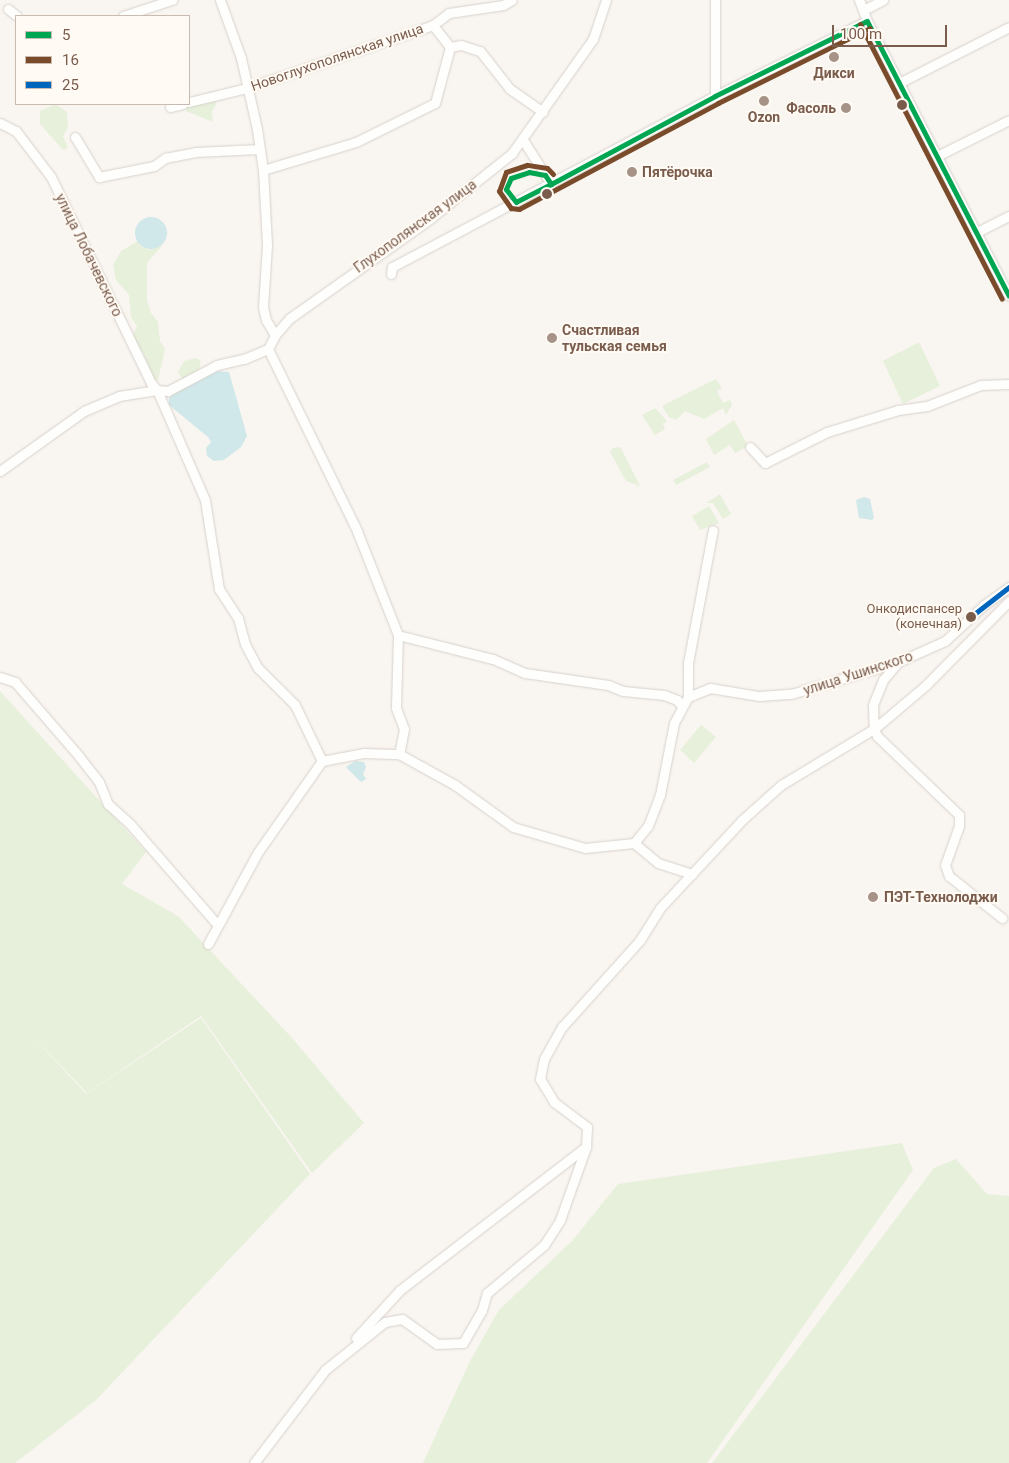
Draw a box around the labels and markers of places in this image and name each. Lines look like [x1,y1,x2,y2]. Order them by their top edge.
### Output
marker: Дикси [828,51,840,63]
place label: Дикси [813,65,855,81]
marker: Ozon [758,95,770,107]
place label: Фасоль [786,100,836,116]
unlabelled marker [897,100,907,110]
marker: Фасоль [840,102,852,114]
place label: Ozon [748,109,780,125]
place label: Пятёрочка [642,164,713,180]
marker: Пятёрочка [626,166,638,178]
unlabelled marker [542,189,552,199]
place label: Счастливая тульская семья [562,322,667,354]
marker: Счастливая тульская семья [546,332,558,344]
place label: Онкодиспансер (конечная) [866,602,962,633]
marker: Онкодиспансер (конечная) [966,612,976,622]
place label: ПЭТ-Технолоджи [884,889,998,905]
marker: ПЭТ-Технолоджи [866,890,880,904]

